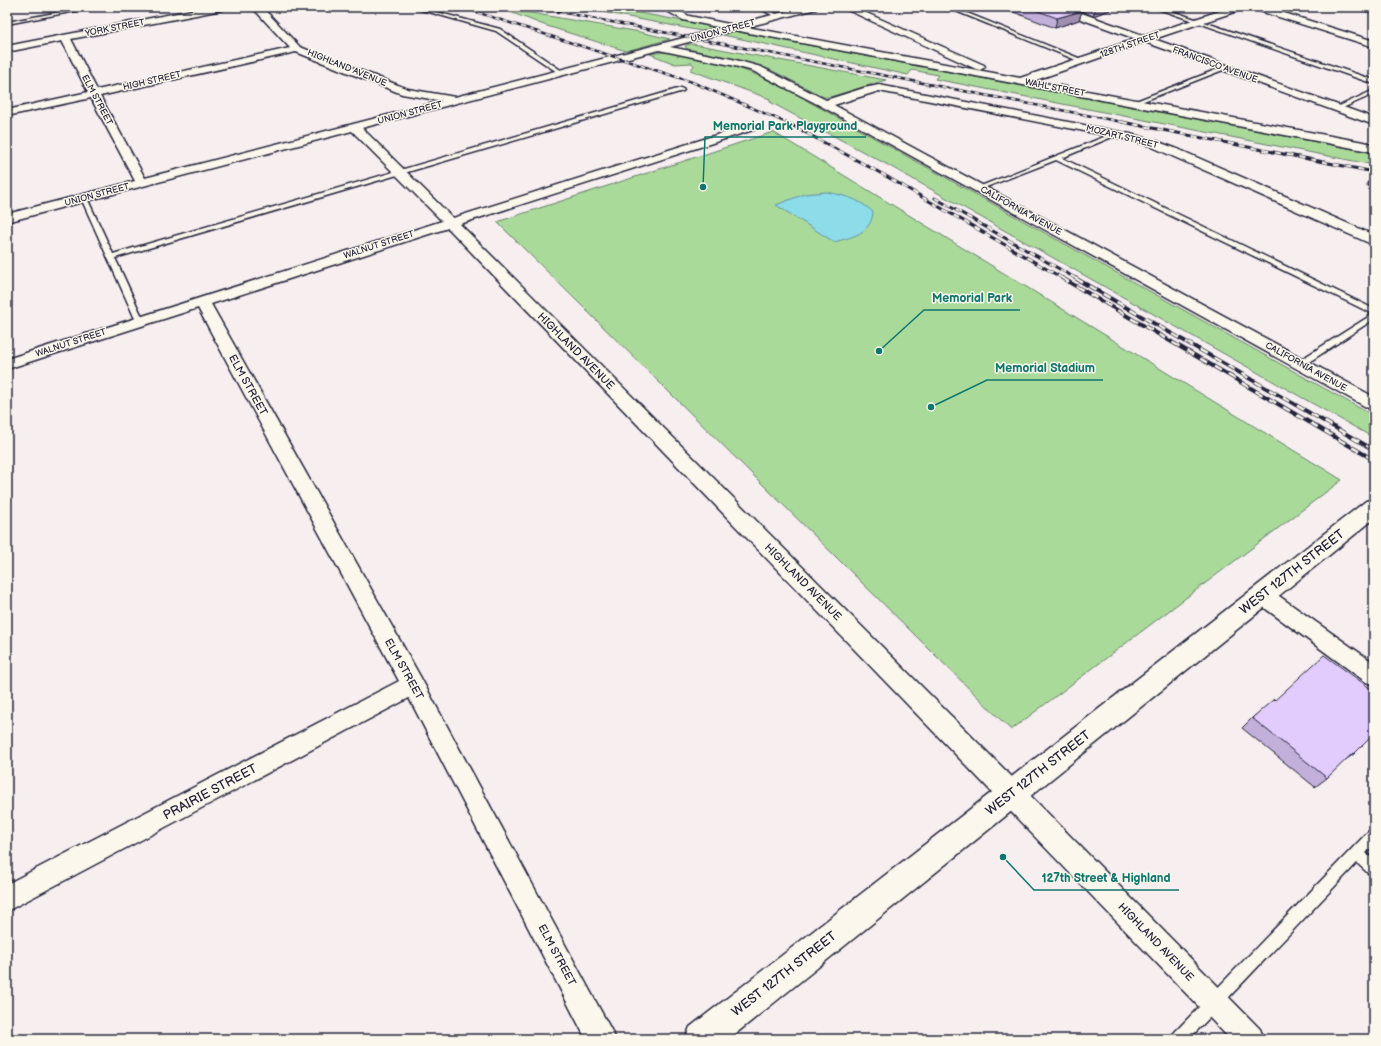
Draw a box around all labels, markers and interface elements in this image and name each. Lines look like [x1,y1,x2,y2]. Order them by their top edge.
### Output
street label: YORK STREET [83,17,146,39]
street label: UNION STREET [690,17,757,45]
street label: 128TH STREET [1099,29,1162,60]
street label: FRANCISCO AVENUE [1171,44,1259,86]
street label: HIGHLAND AVENUE [306,47,388,89]
street label: HIGH STREET [122,69,183,93]
street label: ELM STREET [79,73,115,128]
street label: WAHL STREET [1024,77,1087,99]
street label: UNION STREET [377,99,444,127]
callout: Memorial Park Playground [705,113,866,137]
text: Memorial Park Playground [713,119,857,134]
street label: MOZART STREET [1085,123,1160,151]
street label: UNION STREET [64,181,131,209]
street label: CALIFORNIA AVENUE [978,184,1064,238]
street label: WALNUT STREET [342,228,416,262]
callout: Memorial Park [924,286,1020,310]
text: Memorial Park [932,291,1013,306]
street label: HIGHLAND AVENUE [535,310,617,392]
street label: WALNUT STREET [34,326,108,360]
street label: CALIFORNIA AVENUE [1263,340,1349,394]
street label: ELM STREET [226,352,270,418]
callout: Memorial Stadium [987,356,1103,380]
text: Memorial Stadium [995,361,1095,376]
street label: WEST 127TH STREET [1236,526,1348,618]
street label: HIGHLAND AVENUE [762,541,844,623]
street label: ELM STREET [382,636,426,702]
street label: WEST 127TH STREET [982,727,1094,819]
street label: PRAIRIE STREET [160,760,260,824]
callout: 127th Street & Highland [1034,866,1179,890]
text: 127th Street & Highland [1041,871,1171,886]
street label: HIGHLAND AVENUE [1115,900,1197,984]
street label: ELM STREET [535,922,579,988]
street label: WEST 127TH STREET [728,928,840,1020]

